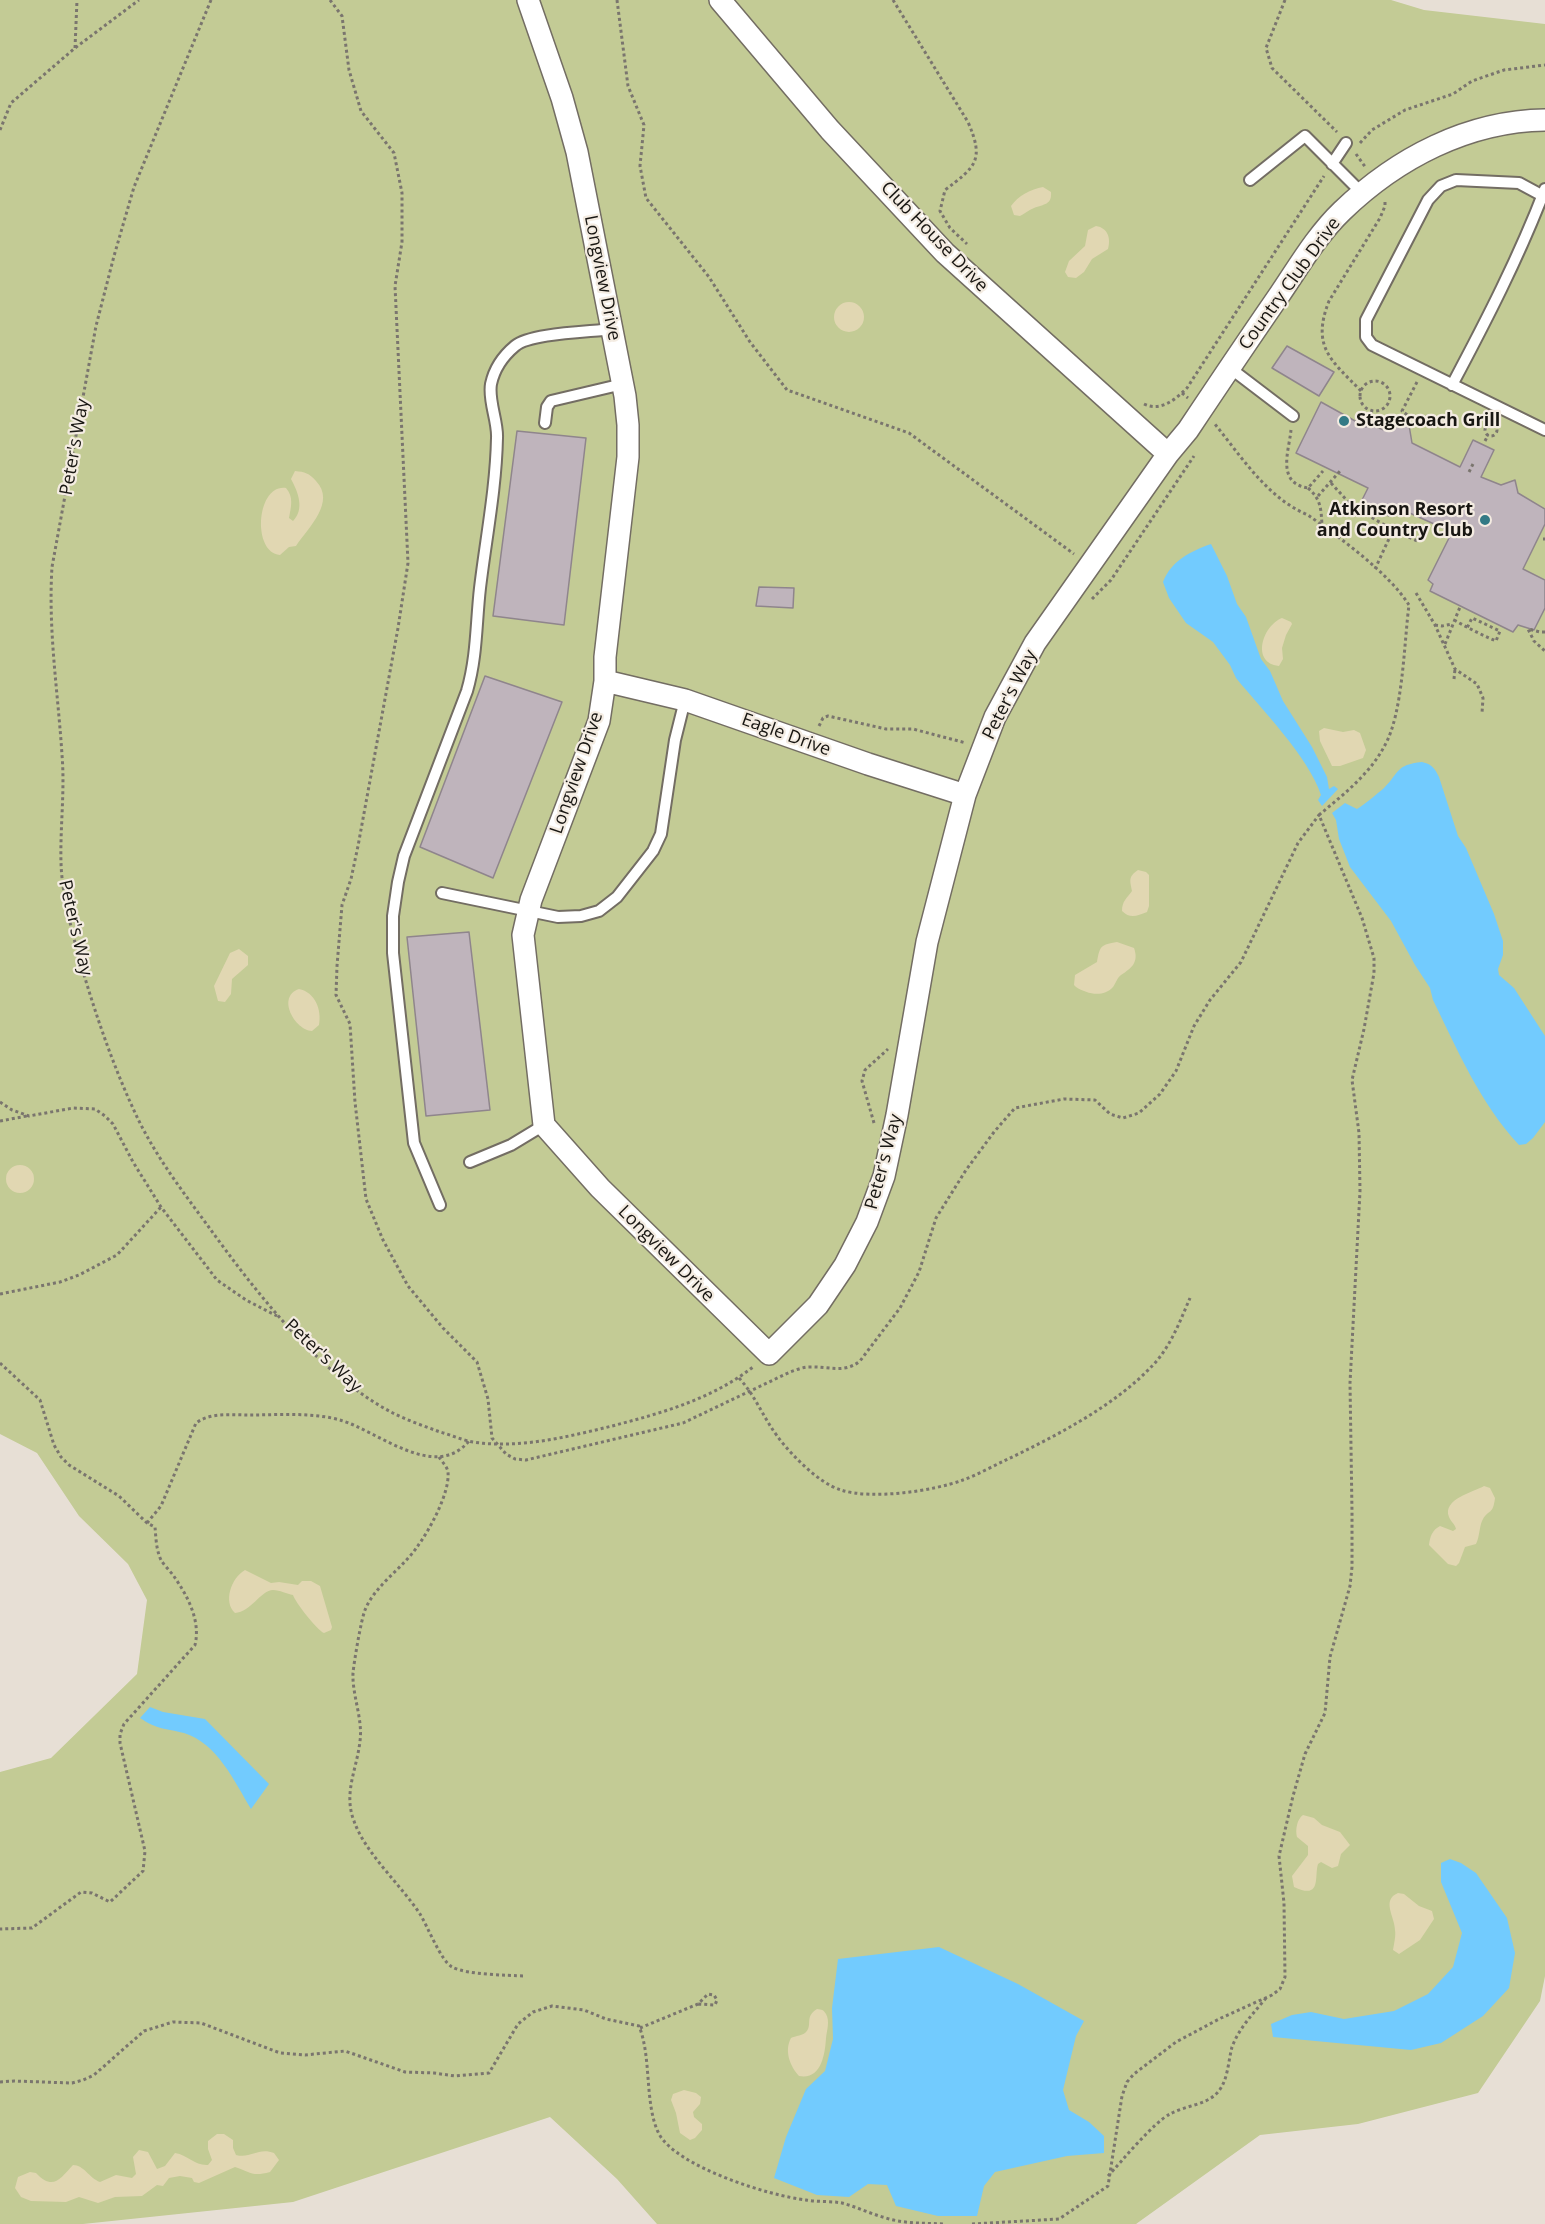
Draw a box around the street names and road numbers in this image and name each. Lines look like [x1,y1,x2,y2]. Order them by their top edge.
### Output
street label: Club House Drive [876,177,992,297]
street label: Longview Drive [579,213,625,343]
street label: Country Club Drive [1235,214,1345,354]
street label: Peter's Way [56,397,94,497]
street label: Peter's Way [978,647,1042,743]
street label: Longview Drive [546,709,608,837]
street label: Eagle Drive [739,709,833,761]
street label: Peter's Way [53,878,97,978]
street label: Peter's Way [861,1112,907,1212]
street label: Longview Drive [613,1201,719,1307]
street label: Peter's Way [280,1315,366,1397]

